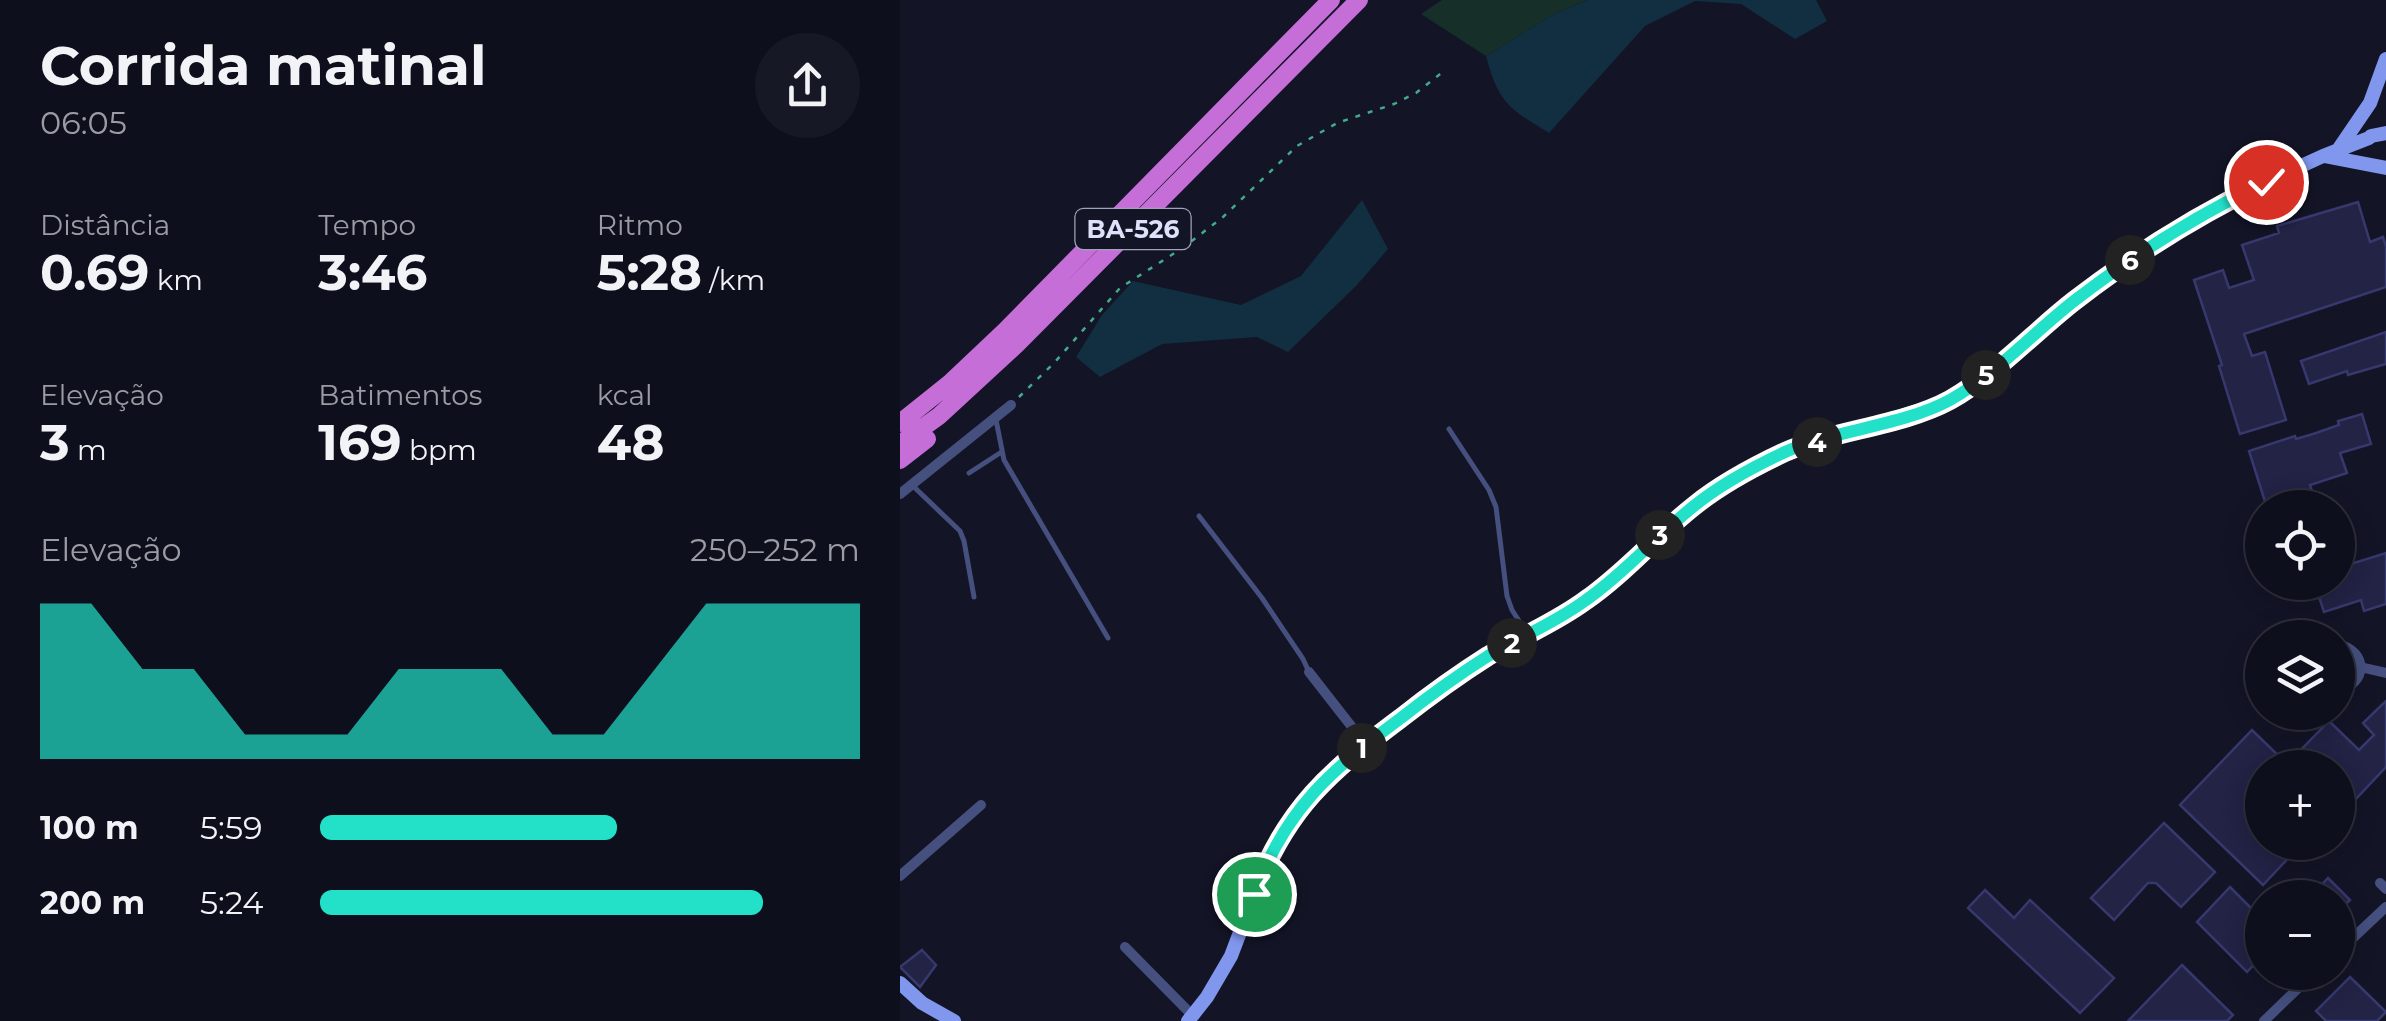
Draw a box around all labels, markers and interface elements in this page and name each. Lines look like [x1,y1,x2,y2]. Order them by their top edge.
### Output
text: Corrida matinal [40,32,487,99]
button: share [755,33,860,138]
text: 06:05 [40,103,127,142]
pin [2224,140,2309,225]
icon: check [2239,155,2294,210]
text: Distância [40,208,170,242]
text: Tempo [318,208,416,242]
text: Ritmo [597,208,683,242]
road number: BA-526 [1076,209,1190,249]
pin: 6 [2105,235,2155,285]
text: 0.69 [40,242,149,303]
text: 3:46 [318,242,427,303]
text: 5:28 [597,242,702,303]
text: 6 [2121,243,2139,277]
text: km [149,263,203,297]
text: /km [702,263,765,297]
pin: 5 [1961,350,2011,400]
text: 5 [1978,358,1994,392]
text: Elevação [40,378,164,412]
text: Batimentos [318,378,482,412]
text: kcal [597,378,653,412]
text: 3 [40,412,70,473]
text: 169 [318,412,402,473]
text: 48 [597,412,665,473]
pin: 4 [1792,417,1842,467]
text: 4 [1807,425,1827,459]
text: m [70,433,107,467]
text: bpm [402,433,477,467]
map controls [2245,490,2355,990]
button: locate [2245,490,2355,600]
pin: 3 [1635,510,1685,560]
text: 3 [1652,518,1668,552]
text: Elevação [40,530,182,569]
text: 250–252 m [690,530,860,569]
pin: 2 [1487,618,1537,668]
button: layers [2245,620,2355,730]
text: 2 [1504,626,1520,660]
pin: 1 [1337,723,1387,773]
text: 1 [1357,731,1367,765]
button: + [2245,750,2355,860]
text: 100 m [40,808,139,847]
text: 5:59 [200,808,263,847]
pin [1212,852,1297,937]
icon: arrive [1227,867,1282,922]
button: − [2245,880,2355,990]
text: 200 m [40,883,145,922]
text: 5:24 [200,883,264,922]

